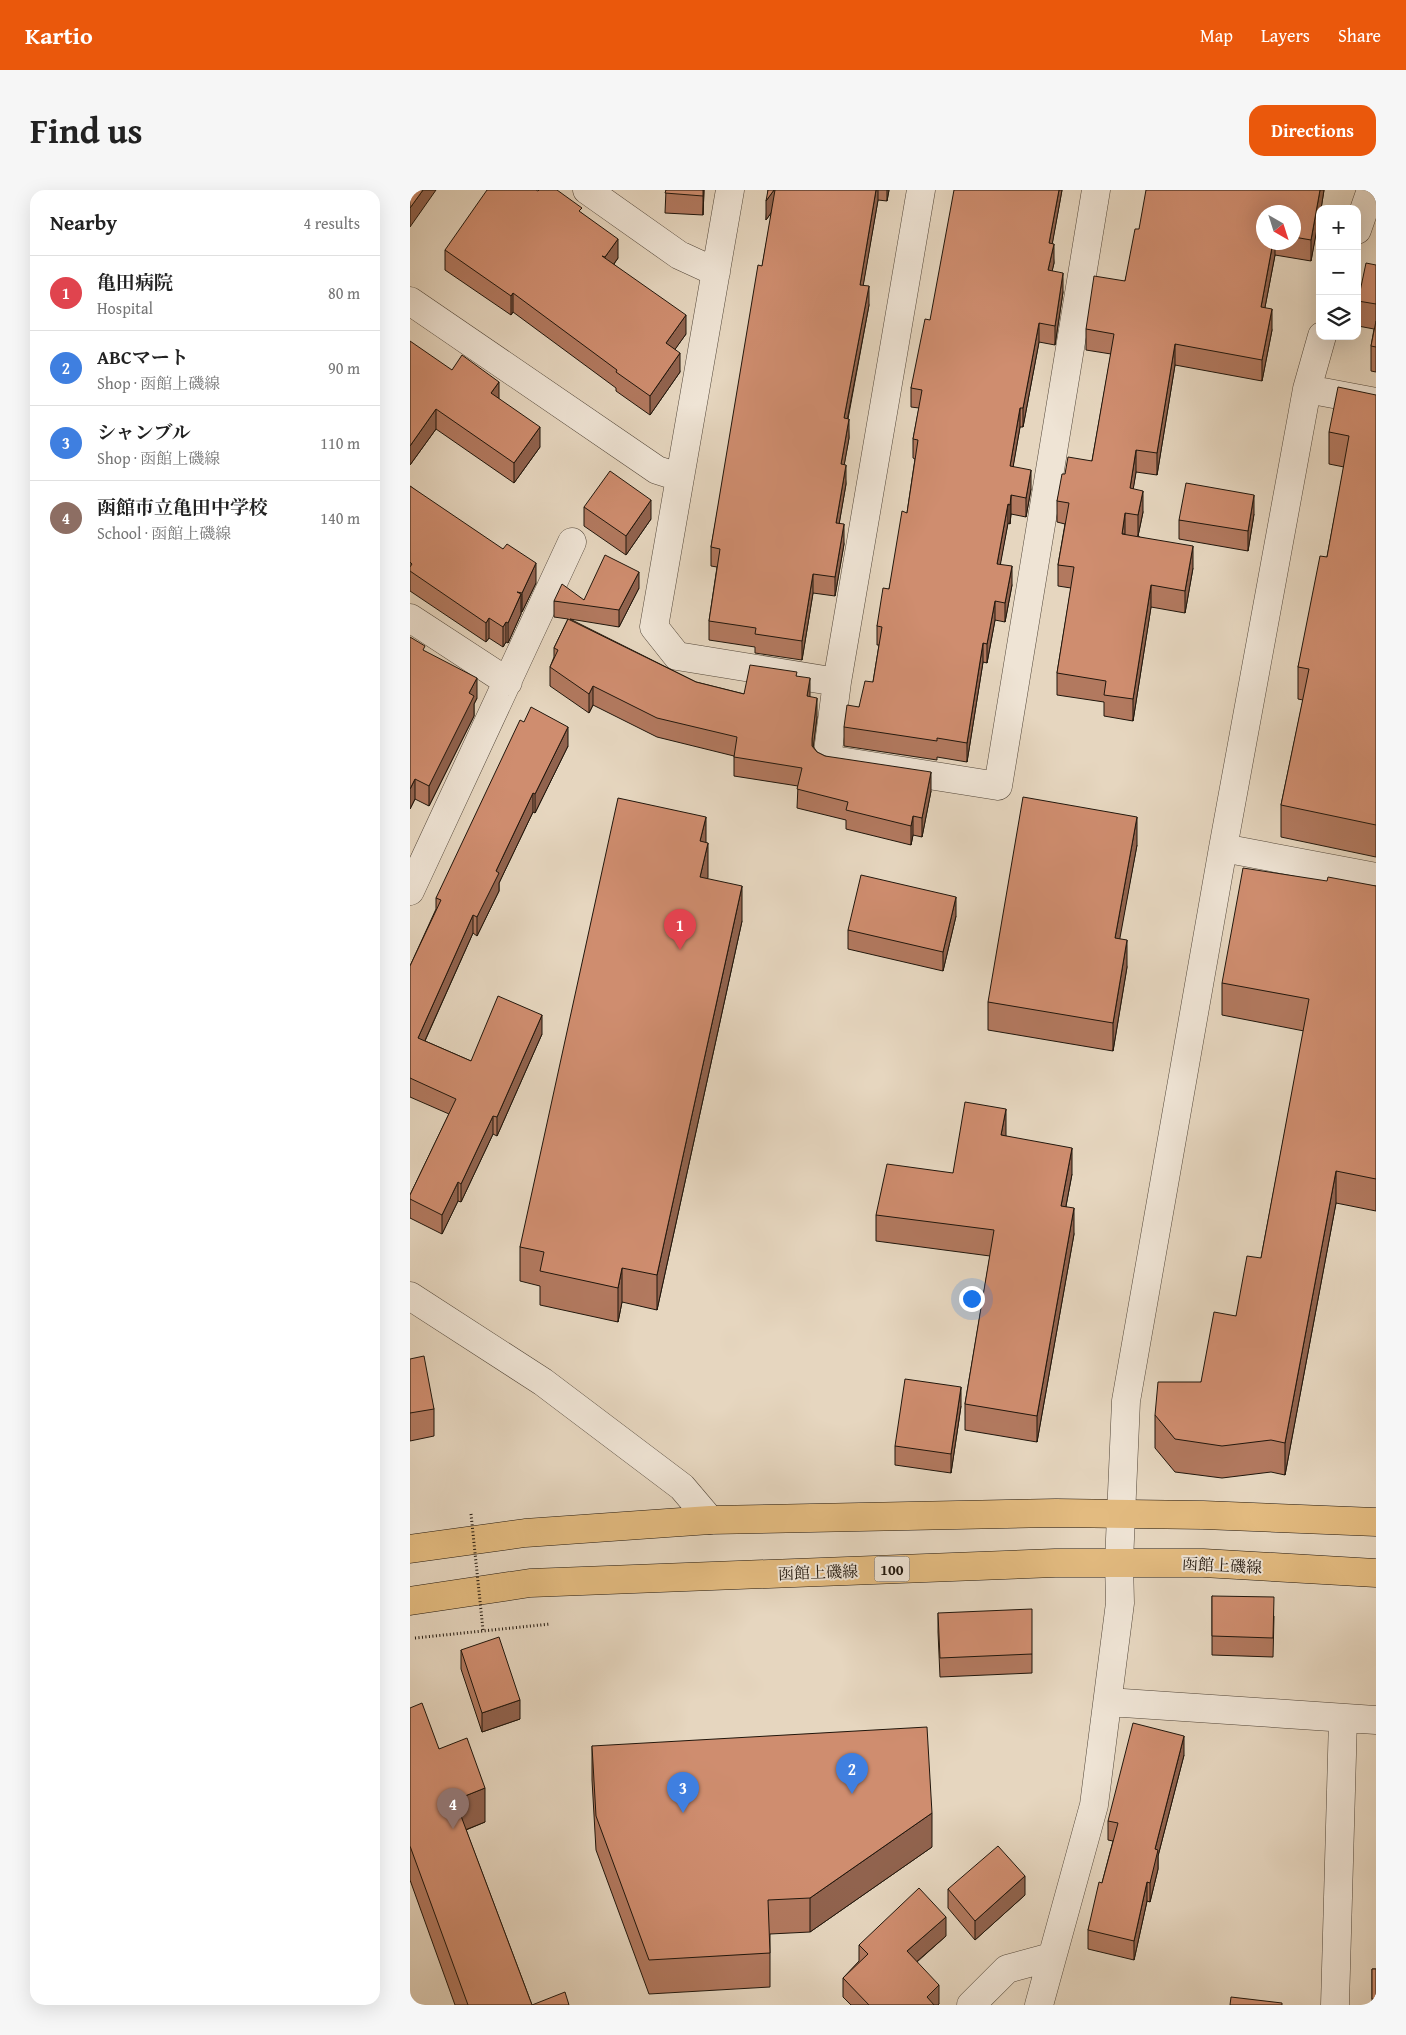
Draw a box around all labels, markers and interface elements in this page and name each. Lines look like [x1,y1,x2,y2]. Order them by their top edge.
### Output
text: Kartio [25,18,93,53]
text: Map [1200,22,1233,49]
text: Layers [1261,22,1310,49]
text: Share [1338,22,1381,49]
text: Find us [30,105,143,156]
button: Directions [1249,105,1376,156]
north arrow [1256,205,1301,250]
map controls [1316,205,1361,340]
button: + [1316,205,1361,250]
text: Nearby [50,207,117,238]
text: 4 results [303,211,360,235]
button: − [1316,250,1361,295]
text: 亀田病院 [97,268,173,296]
text: 1 [62,281,70,305]
text: 80 m [328,281,360,305]
button: layers [1316,295,1361,340]
text: Hospital [97,296,153,320]
text: ABCマート [97,343,189,371]
text: 2 [62,356,70,380]
text: 90 m [328,356,360,380]
text: Shop · 函館上磯線 [97,371,220,395]
text: シャンブル [97,418,191,446]
text: 3 [62,431,70,455]
text: 110 m [320,431,360,455]
text: Shop · 函館上磯線 [97,446,220,470]
text: 函館市立亀田中学校 [97,493,268,521]
text: 4 [62,506,70,530]
text: 140 m [320,506,360,530]
text: School · 函館上磯線 [97,521,231,545]
pin: 1 [664,909,696,950]
your location [959,1286,985,1312]
street label: 函館上磯線 [1181,1551,1263,1579]
road number: 100 [874,1556,910,1582]
street label: 函館上磯線 [778,1559,858,1585]
pin: 2 [836,1753,868,1794]
pin: 3 [667,1772,699,1813]
pin: 4 [437,1788,469,1829]

